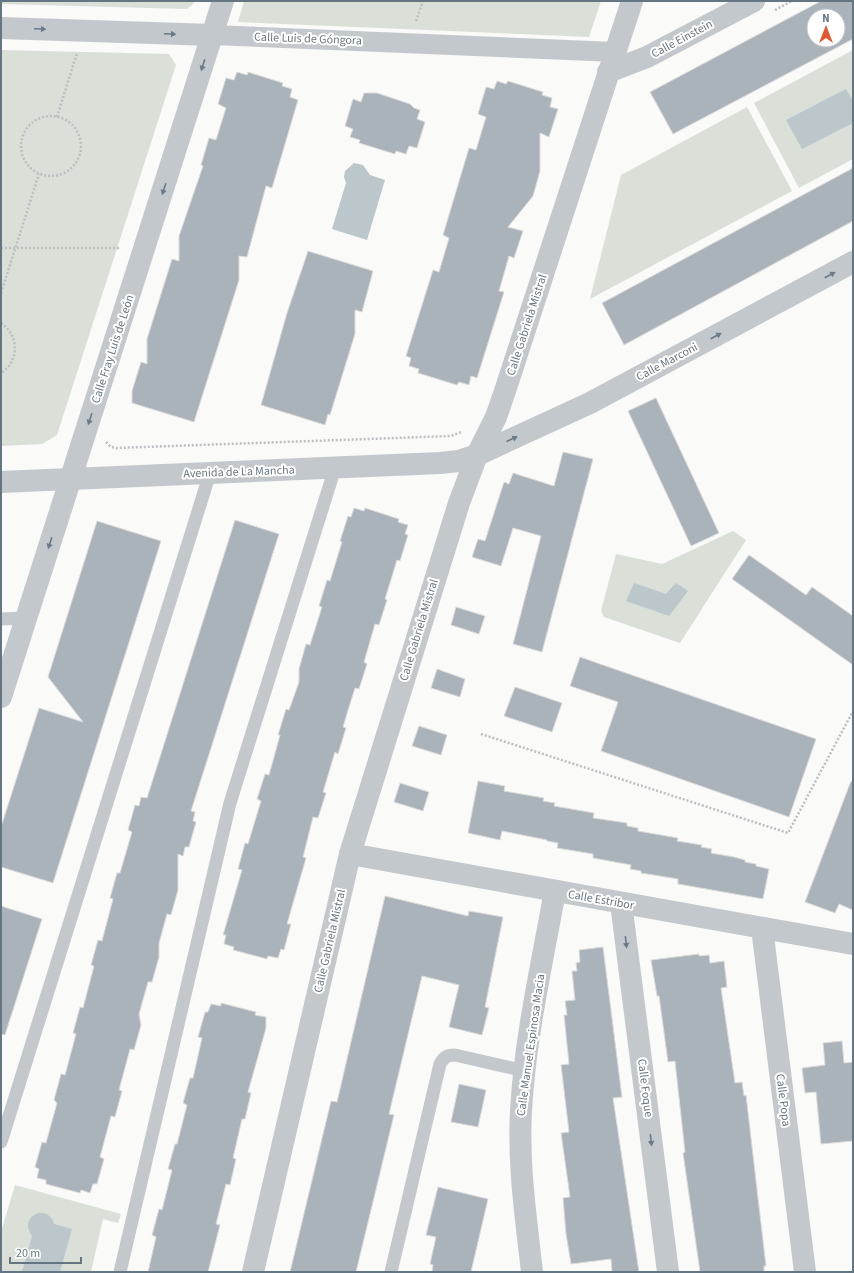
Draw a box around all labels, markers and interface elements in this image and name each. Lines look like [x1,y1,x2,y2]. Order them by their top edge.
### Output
north arrow [806,8,846,48]
text: N [822,11,830,26]
street label: Calle Einstein [648,16,716,62]
one-way arrow [34,26,47,32]
street label: Calle Luis de Góngora [254,29,362,49]
one-way arrow [164,30,176,37]
one-way arrow [200,59,206,71]
one-way arrow [161,183,167,195]
one-way arrow [824,271,836,278]
street label: Calle Gabriela Mistral [503,272,551,378]
street label: Calle Fray Luis de León [87,292,139,406]
one-way arrow [710,333,721,339]
street label: Calle Marconi [633,339,701,385]
one-way arrow [87,414,93,426]
one-way arrow [507,436,518,442]
street label: Avenida de La Mancha [183,462,295,482]
one-way arrow [47,537,53,549]
street label: Calle Gabriela Mistral [395,577,443,683]
street label: Calle Estribor [567,886,636,914]
street label: Calle Gabriela Mistral [310,888,350,994]
one-way arrow [623,936,629,948]
street label: Calle Manuel Espinosa Macia [513,973,549,1117]
street label: Calle Foque [633,1058,657,1118]
street label: Calle Popa [771,1073,795,1127]
one-way arrow [648,1134,654,1146]
scale bar [10,1239,81,1265]
text: 20 m [16,1245,40,1262]

